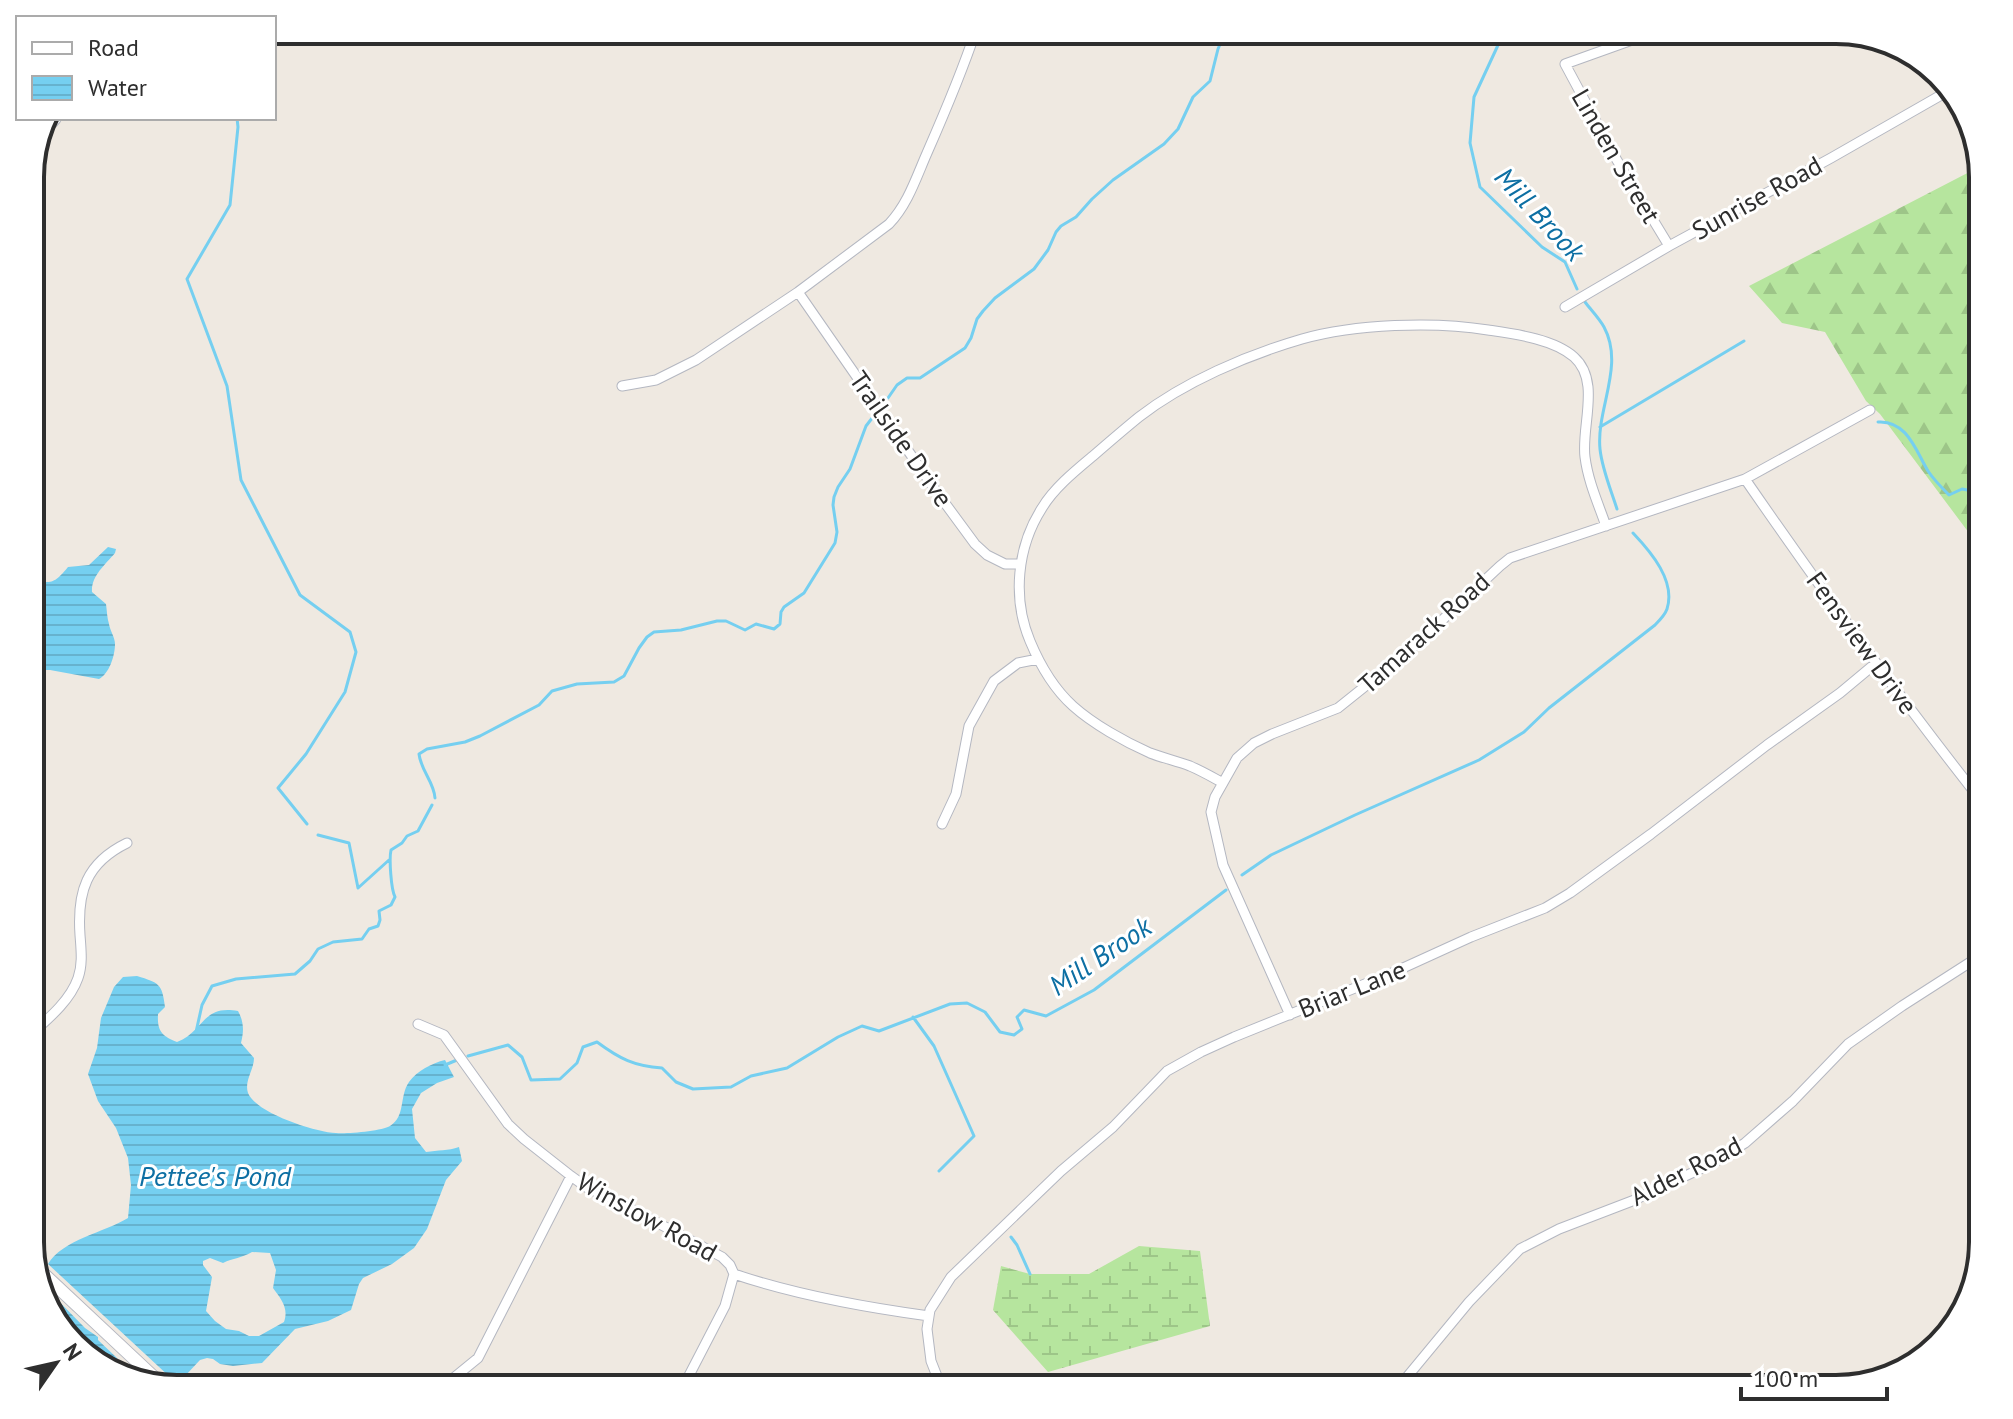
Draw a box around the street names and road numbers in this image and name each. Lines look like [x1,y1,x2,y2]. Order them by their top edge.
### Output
street label: Linden Street [1565,83,1668,229]
street label: Sunrise Road [1686,148,1828,247]
street label: Trailside Drive [842,364,960,513]
street label: Tamarack Road [1351,565,1496,700]
street label: Fensview Drive [1800,565,1925,720]
street label: Briar Lane [1293,952,1410,1025]
street label: Alder Road [1624,1128,1747,1213]
street label: Winslow Road [571,1164,723,1269]

